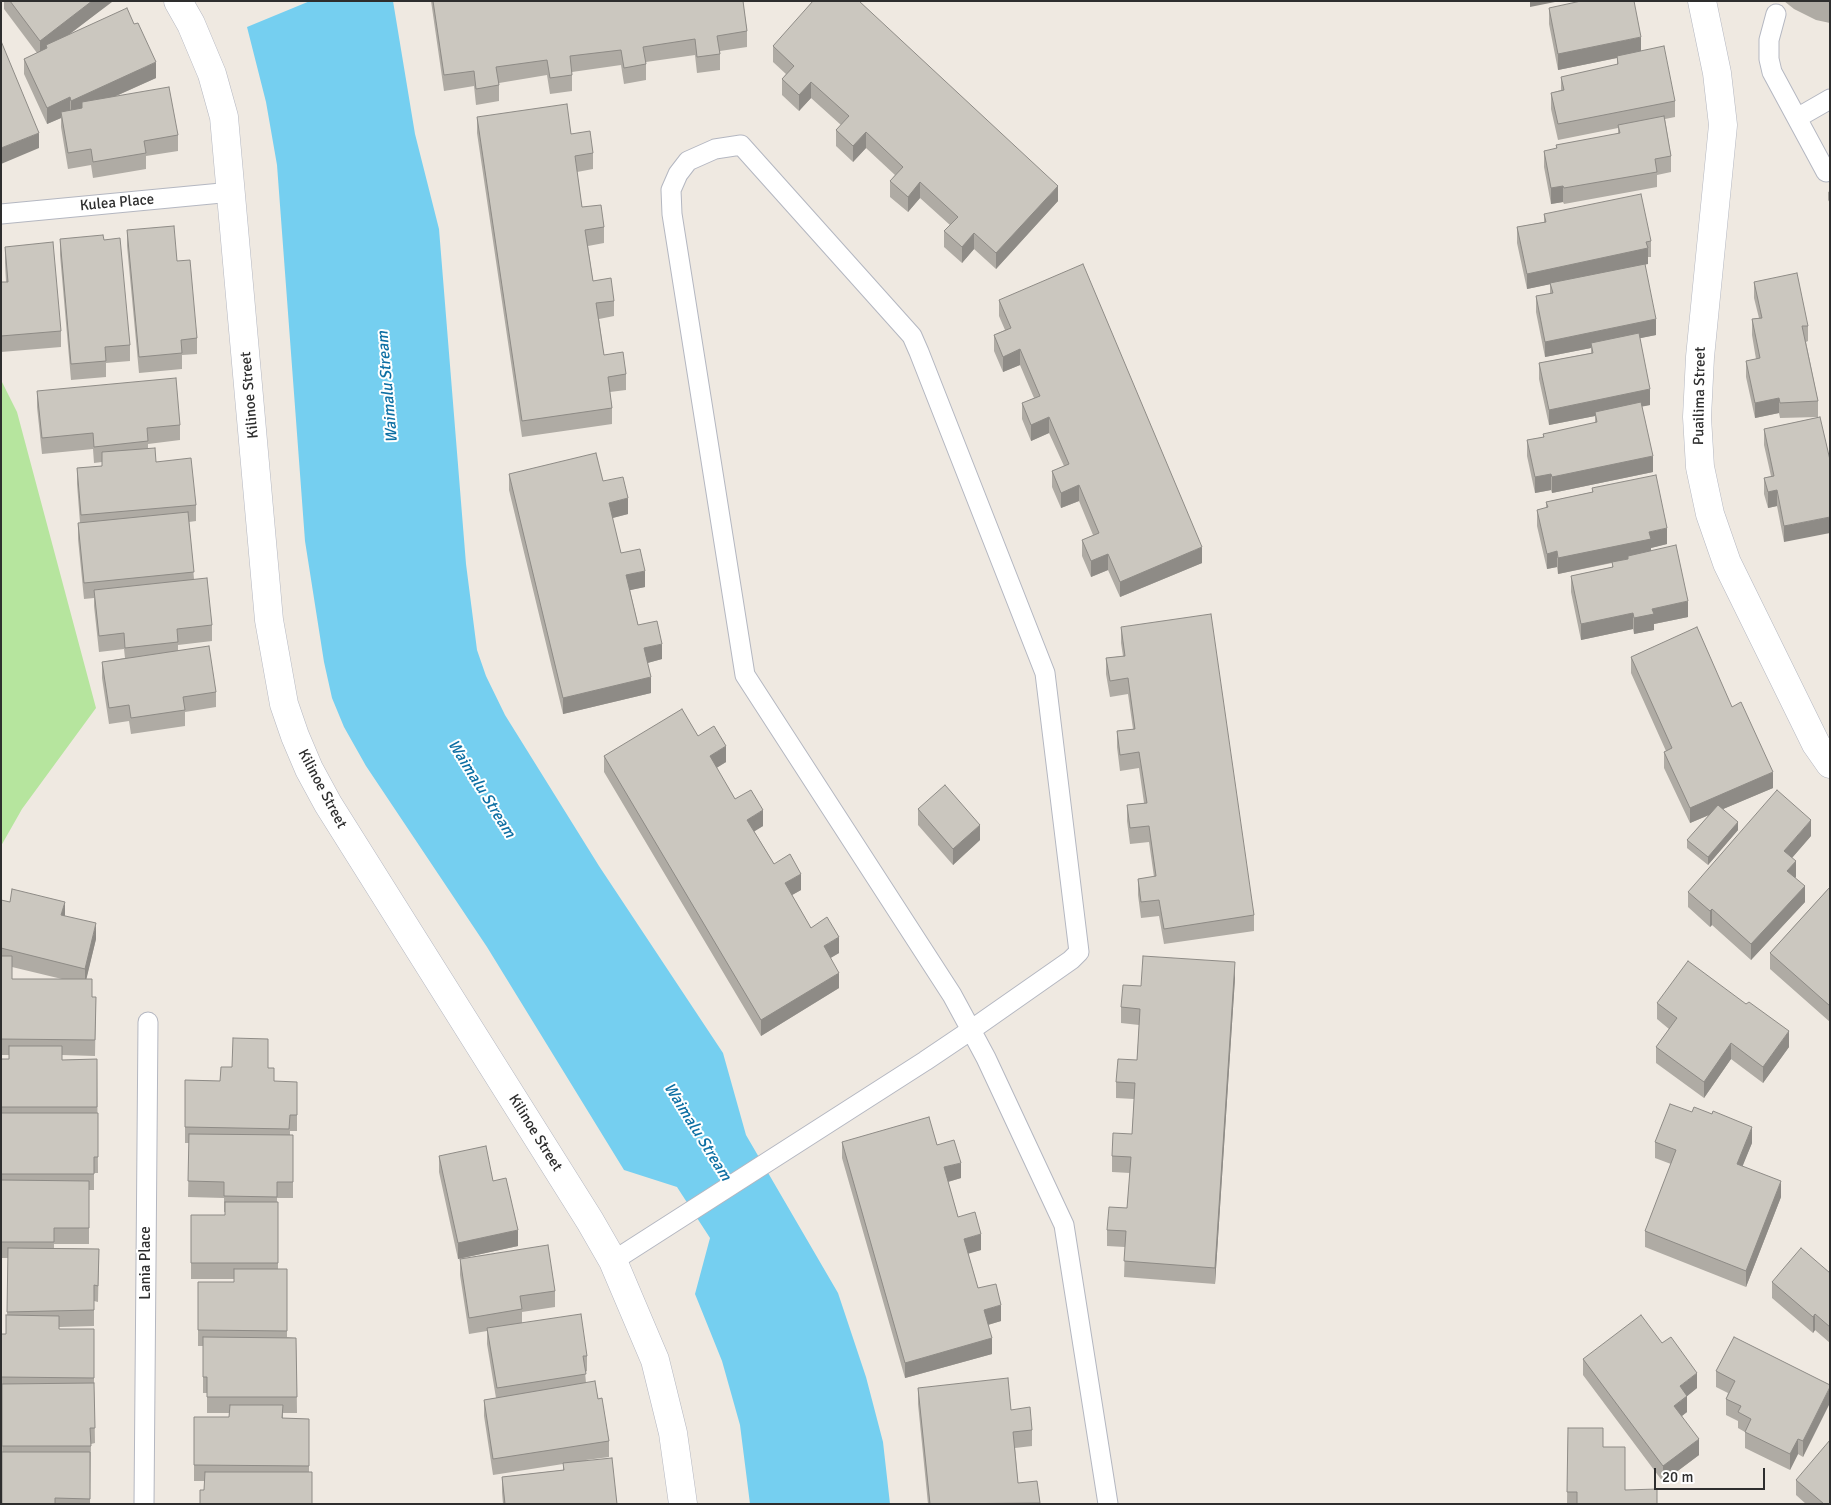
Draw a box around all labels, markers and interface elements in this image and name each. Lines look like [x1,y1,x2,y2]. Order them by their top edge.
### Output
street label: Kulea Place [79,191,155,215]
water label: Waimalu Stream [374,330,402,444]
street label: Puailima Street [1690,347,1710,445]
street label: Kilinoe Street [237,351,263,439]
water label: Waimalu Stream [443,736,519,842]
street label: Kilinoe Street [294,746,350,832]
water label: Waimalu Stream [659,1079,735,1185]
street label: Kilinoe Street [504,1091,566,1175]
street label: Lania Place [137,1226,155,1300]
scale bar [1656,1458,1767,1490]
text: 20 m [1662,1468,1693,1486]

